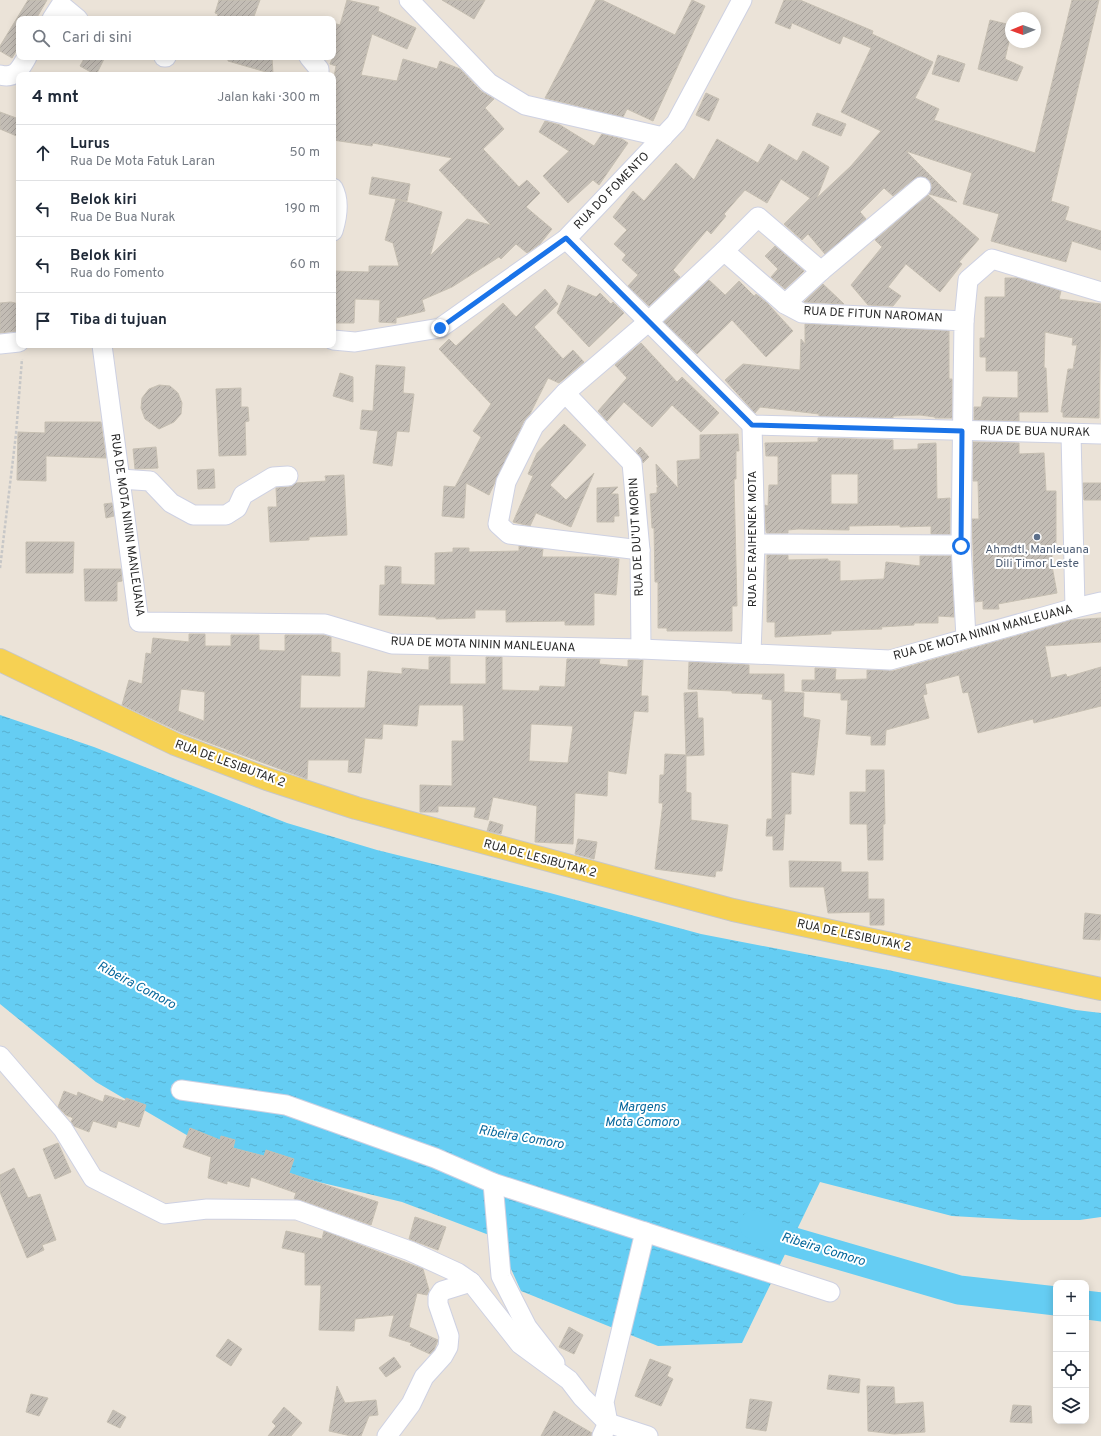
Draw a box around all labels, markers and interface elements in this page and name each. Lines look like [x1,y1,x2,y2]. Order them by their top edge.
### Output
north arrow [1005,12,1041,48]
search box [16,16,336,60]
icon: search [30,27,52,49]
text: Cari di sini [62,29,132,48]
text: 4 mnt [32,87,79,109]
text: Jalan kaki · 300 m [217,90,320,106]
text: Lurus [70,135,110,154]
icon: ahead [32,142,54,164]
text: 50 m [290,145,320,161]
street label: RUA DO FOMENTO [571,149,653,233]
text: Rua De Mota Fatuk Laran [70,154,215,170]
text: Belok kiri [70,191,137,210]
icon: left [32,198,54,220]
text: 190 m [285,201,320,217]
text: Rua De Bua Nurak [70,210,176,226]
text: Belok kiri [70,247,137,266]
icon: left [32,254,54,276]
text: 60 m [290,257,320,273]
text: Rua do Fomento [70,266,164,282]
street label: RUA DE FITUN NAROMAN [803,303,943,327]
icon: arrive [32,310,54,332]
text: Tiba di tujuan [70,311,167,330]
route end [431,319,449,337]
street label: RUA DE BUA NURAK [980,423,1091,441]
street label: RUA DE MOTA NININ MANLEUANA [106,432,148,618]
street label: RUA DE RAIHENEK MOTA [745,471,761,607]
street label: RUA DE DU’UT MORIN [626,477,648,597]
marker: Ahmdtl, Manleuana Dili Timor Leste [1032,532,1042,542]
route start [952,537,970,555]
place label: Ahmdtl, Manleuana Dili Timor Leste [985,542,1089,572]
street label: RUA DE MOTA NININ MANLEUANA [892,601,1074,665]
street label: RUA DE MOTA NININ MANLEUANA [390,634,576,656]
street label: RUA DE LESIBUTAK 2 [173,737,287,791]
street label: RUA DE LESIBUTAK 2 [482,836,598,882]
street label: RUA DE LESIBUTAK 2 [795,916,913,956]
water label: Ribeira Comoro [94,959,178,1013]
water label: Margens Mota Comoro [605,1100,679,1131]
water label: Ribeira Comoro [477,1123,565,1153]
water label: Ribeira Comoro [779,1230,867,1270]
map controls [1053,1280,1089,1424]
button: + [1053,1280,1089,1316]
button: − [1053,1316,1089,1352]
button: locate [1053,1352,1089,1388]
button: layers [1053,1388,1089,1424]

